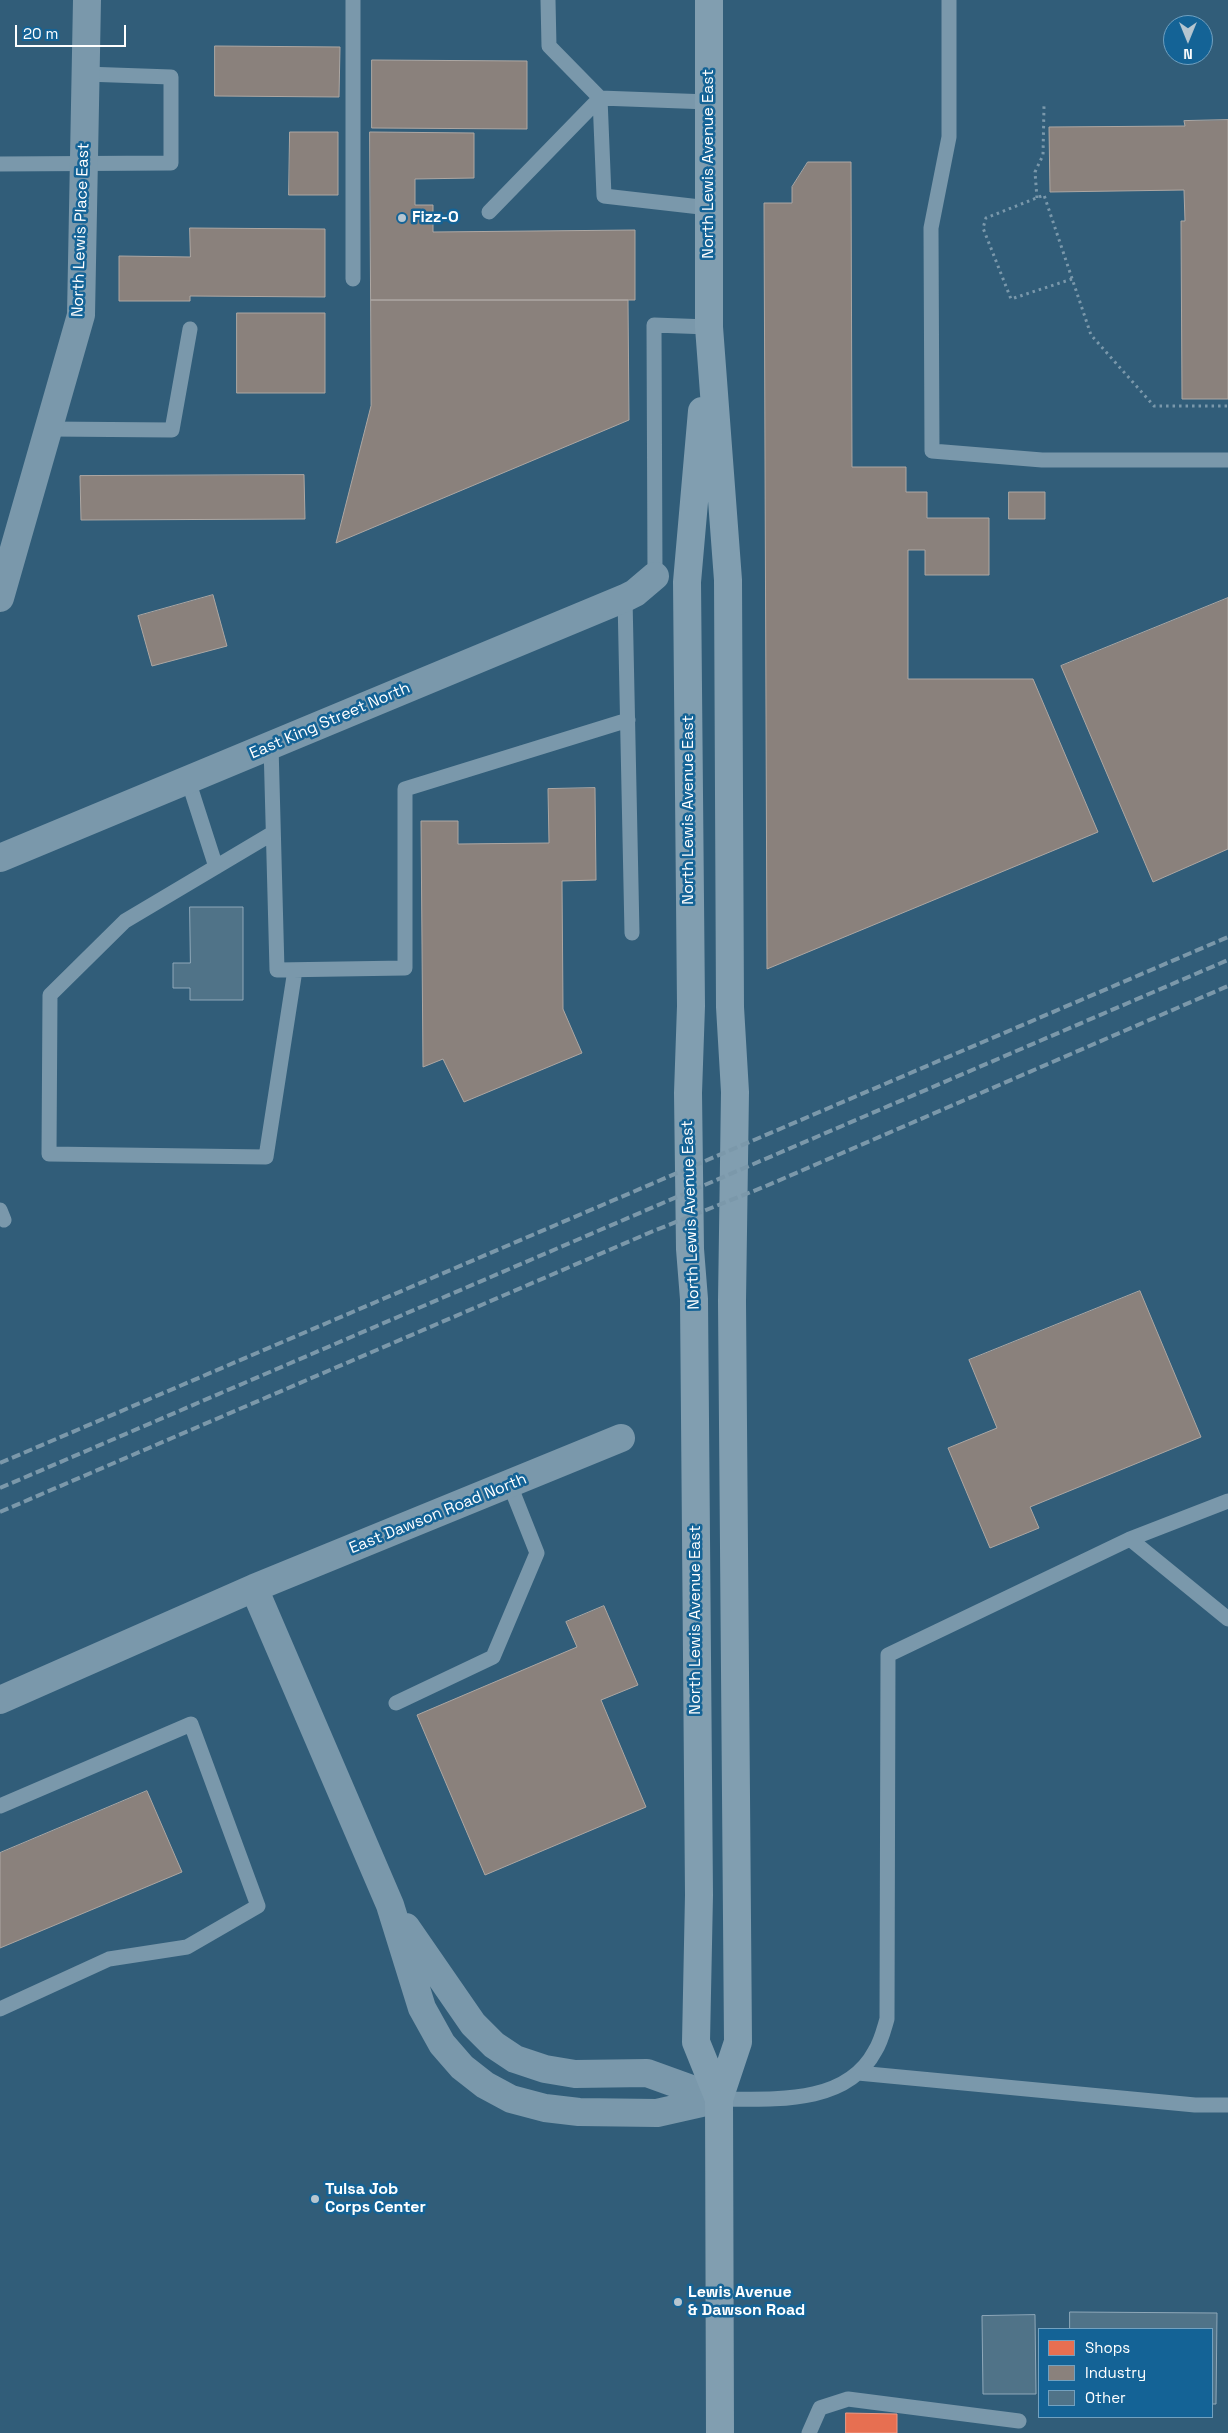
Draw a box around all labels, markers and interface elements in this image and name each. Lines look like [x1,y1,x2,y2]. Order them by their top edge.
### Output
scale bar [18,15,129,47]
north arrow [1163,15,1213,65]
text: 20 m [23,24,58,43]
text: N [1183,45,1193,63]
street label: North Lewis Avenue East [699,69,719,259]
street label: North Lewis Place East [68,142,94,318]
place label: Fizz-O [412,208,459,228]
marker: Fizz-O [396,212,408,224]
street label: East King Street North [247,678,413,764]
street label: North Lewis Avenue East [679,715,699,905]
street label: North Lewis Avenue East [678,1120,704,1310]
street label: East Dawson Road North [347,1470,529,1558]
street label: North Lewis Avenue East [686,1525,706,1715]
place label: Tulsa Job Corps Center [325,2180,426,2218]
marker: Tulsa Job Corps Center [309,2193,321,2205]
place label: Lewis Avenue & Dawson Road [688,2283,805,2321]
marker: Lewis Avenue & Dawson Road [672,2296,684,2308]
legend [1038,2328,1213,2418]
text: Shops [1085,2338,1130,2357]
text: Industry [1085,2363,1146,2382]
text: Other [1085,2388,1126,2407]

